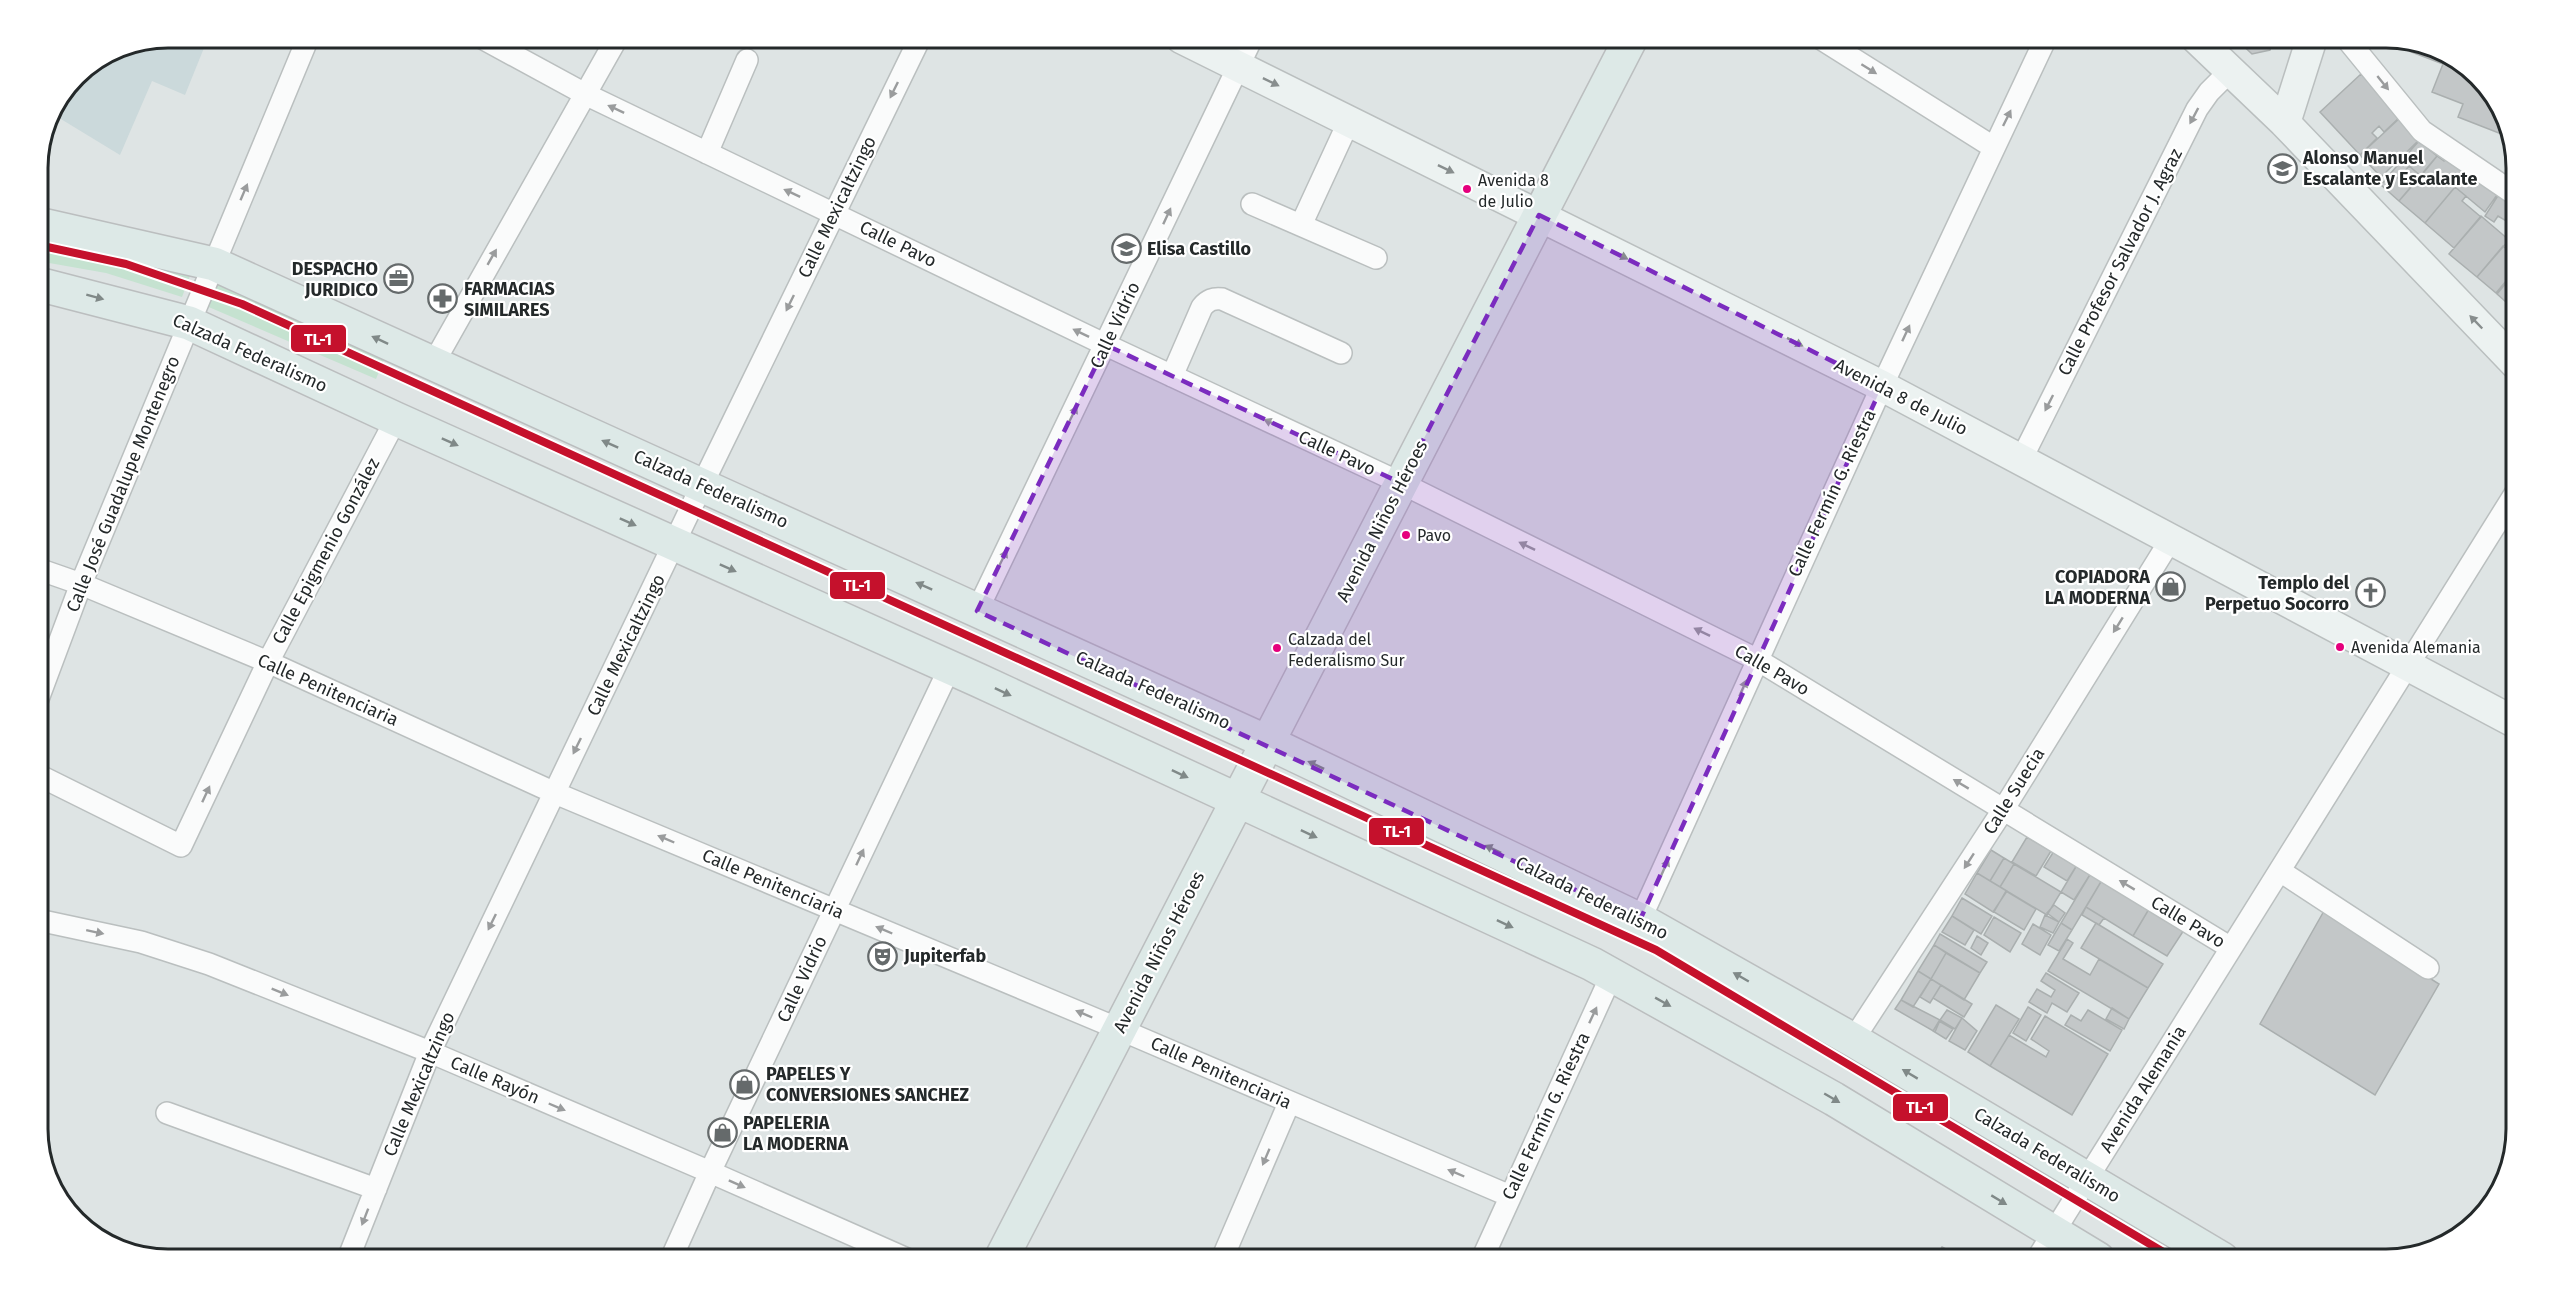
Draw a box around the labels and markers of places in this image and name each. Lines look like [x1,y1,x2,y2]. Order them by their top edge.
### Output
place label: Alonso Manuel Escalante y Escalante [2302,147,2477,190]
school or university icon: Alonso Manuel Escalante y Escalante [2266,152,2298,184]
place label: Avenida 8 de Julio [1478,171,1549,211]
marker: Avenida 8 de Julio [1461,183,1473,195]
school or university icon: Elisa Castillo [1110,233,1142,265]
place label: Elisa Castillo [1147,238,1251,260]
place label: DESPACHO JURIDICO [292,258,378,301]
office icon: DESPACHO JURIDICO [383,263,415,295]
place label: FARMACIAS SIMILARES [464,278,555,321]
pharmacy icon: FARMACIAS SIMILARES [427,283,459,315]
place label: Pavo [1417,526,1451,545]
marker: Pavo [1400,529,1412,541]
place label: COPIADORA LA MODERNA [2045,566,2150,609]
shop icon: COPIADORA LA MODERNA [2155,571,2187,603]
place label: Templo del Perpetuo Socorro [2205,572,2350,615]
church icon: Templo del Perpetuo Socorro [2354,577,2386,609]
place label: Calzada del Federalismo Sur [1288,630,1405,670]
place label: Avenida Alemania [2351,638,2481,657]
marker: Avenida Alemania [2334,641,2346,653]
marker: Calzada del Federalismo Sur [1271,642,1283,654]
theatre icon: Jupiterfab [867,940,899,972]
place label: Jupiterfab [903,945,986,967]
place label: PAPELES Y CONVERSIONES SANCHEZ [766,1063,969,1106]
shop icon: PAPELES Y CONVERSIONES SANCHEZ [729,1068,761,1100]
place label: PAPELERIA LA MODERNA [743,1112,849,1155]
shop icon: PAPELERIA LA MODERNA [706,1117,738,1149]

